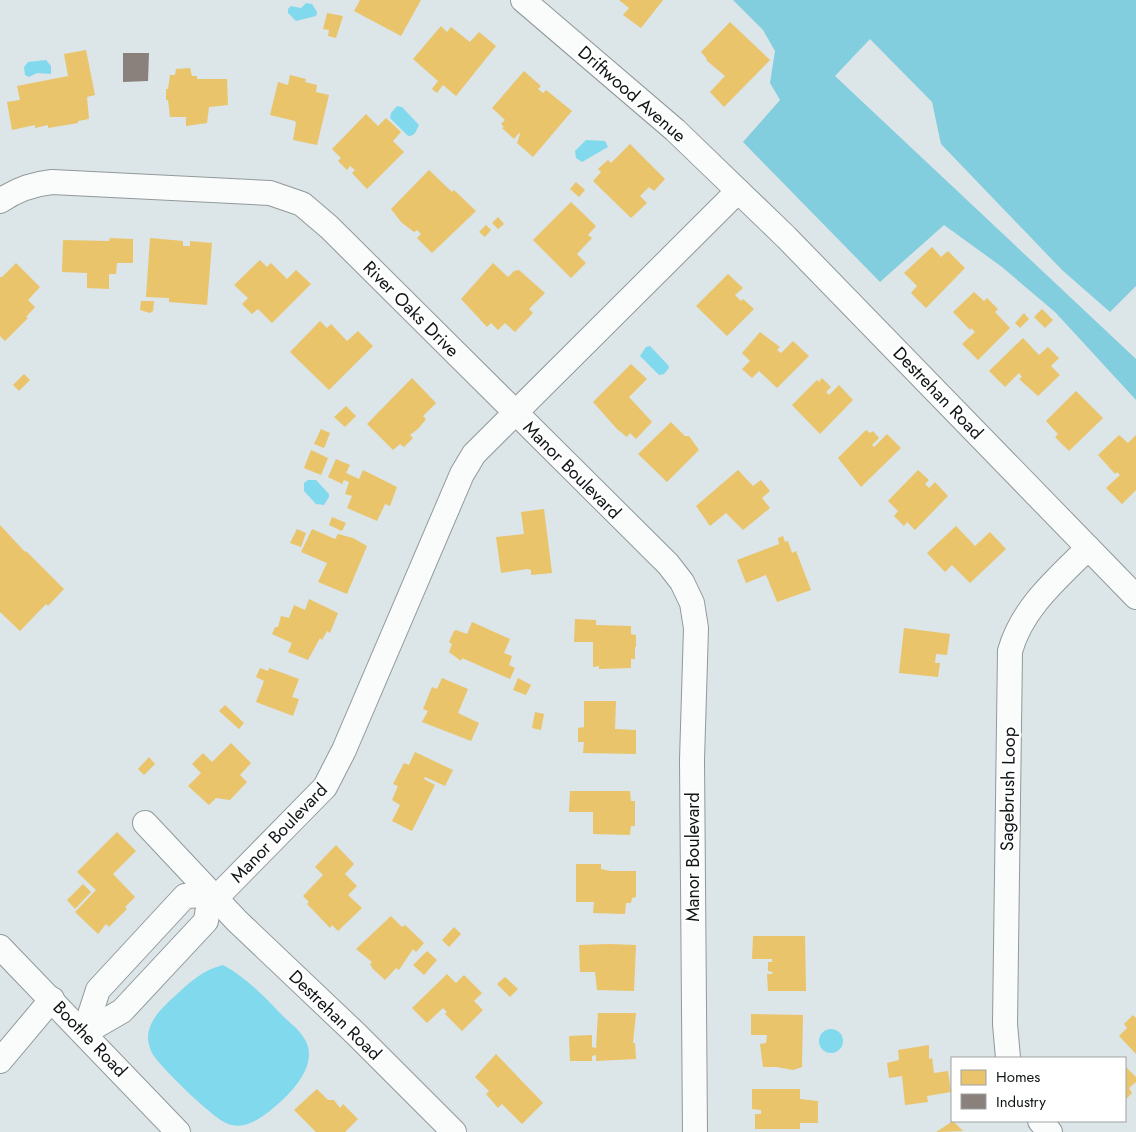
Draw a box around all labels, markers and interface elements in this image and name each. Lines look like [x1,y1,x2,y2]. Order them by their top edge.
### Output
street label: Driftwood Avenue [572,40,692,148]
street label: River Oaks Drive [357,255,465,363]
street label: Destrehan Road [887,341,989,445]
street label: Manor Boulevard [517,415,627,525]
street label: Sagebrush Loop [994,727,1022,851]
street label: Manor Boulevard [225,777,333,889]
street label: Manor Boulevard [680,792,706,922]
street label: Destrehan Road [283,964,387,1066]
street label: Boothe Road [47,995,133,1083]
legend [951,1057,1126,1122]
text: Homes [996,1066,1040,1088]
text: Industry [996,1091,1046,1113]

